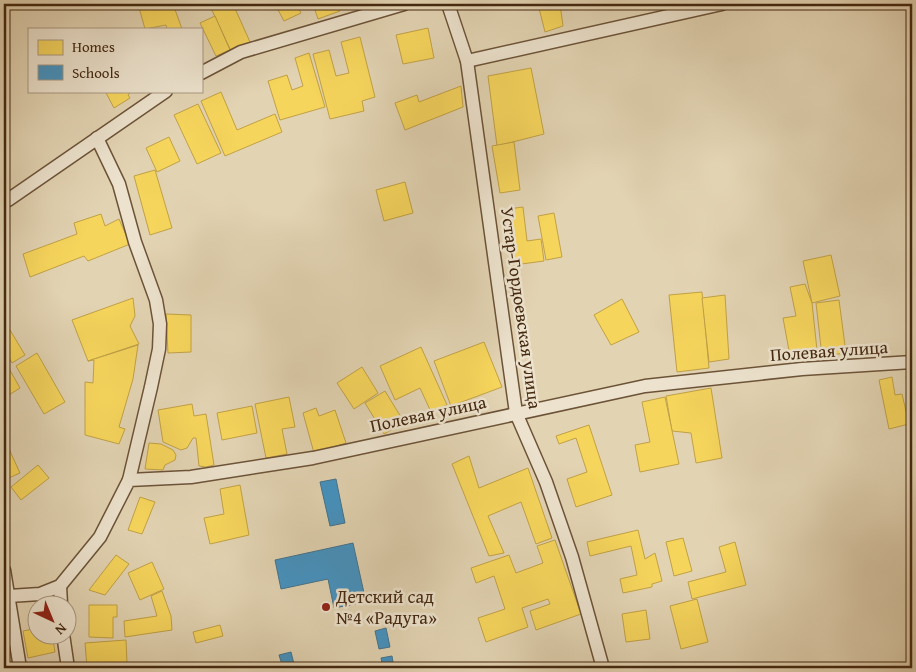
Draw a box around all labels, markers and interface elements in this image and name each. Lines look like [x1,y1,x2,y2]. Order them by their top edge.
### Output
legend [28,28,202,92]
text: Homes [72,36,115,57]
text: Schools [72,62,120,83]
street label: Устар-Гордоевская улица [494,205,549,411]
street label: Полевая улица [769,333,889,368]
street label: Полевая улица [367,388,489,439]
place label: Детский сад №4 «Радуга» [335,583,437,631]
north arrow [28,594,78,644]
marker: Детский сад №4 «Радуга» [320,601,332,613]
text: N [50,619,71,640]

